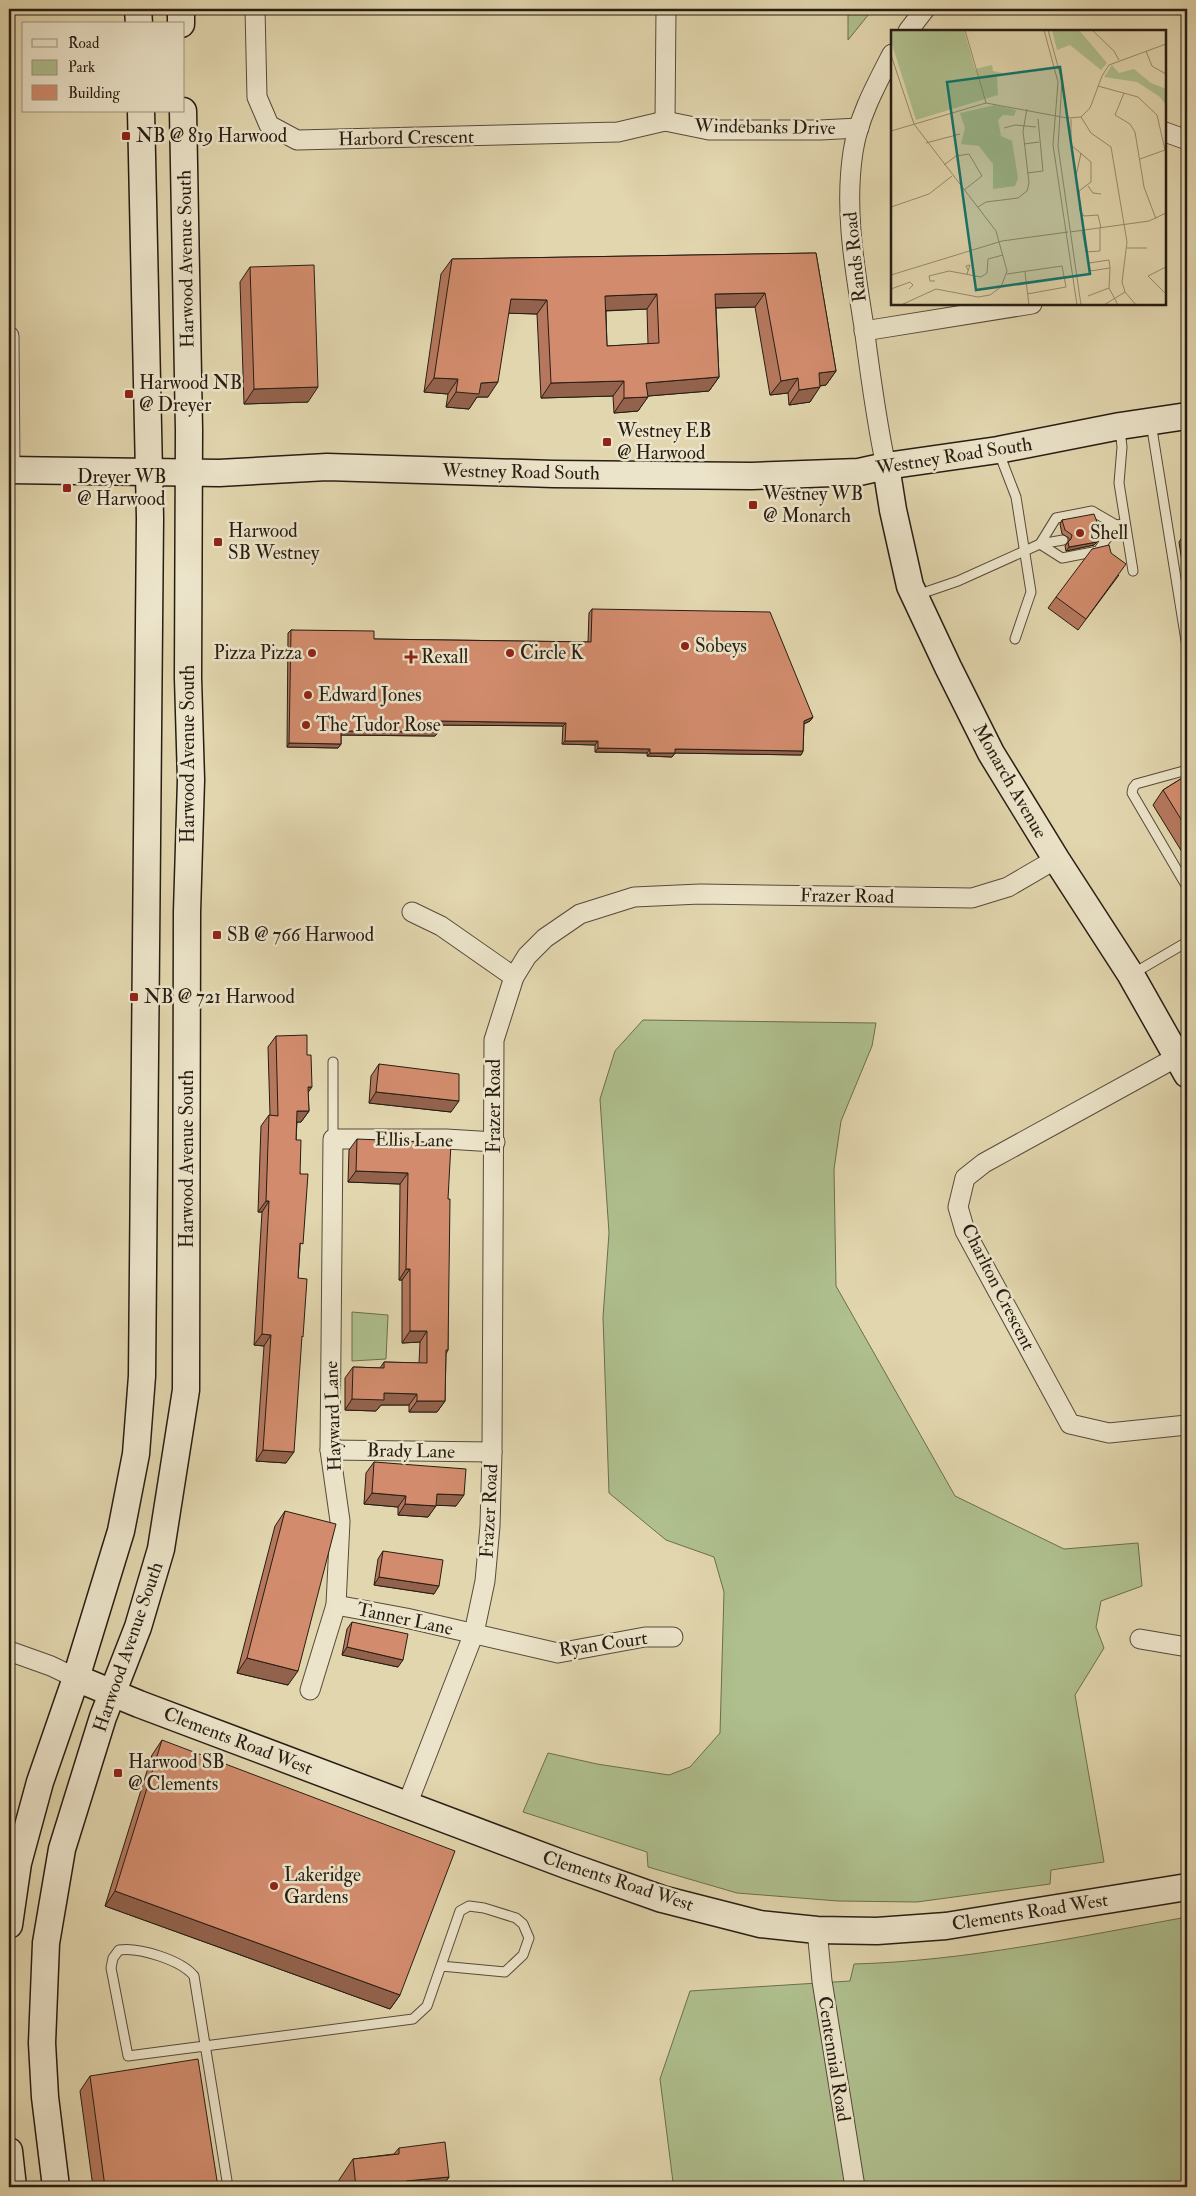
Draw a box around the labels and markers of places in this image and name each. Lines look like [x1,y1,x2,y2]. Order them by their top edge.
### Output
place label: NB @ 819 Harwood [136,124,288,148]
marker: NB @ 819 Harwood [120,130,132,142]
place label: Harwood NB @ Dreyer [139,371,242,417]
marker: Harwood NB @ Dreyer [123,388,135,400]
place label: Westney EB @ Harwood [616,419,711,465]
marker: Westney EB @ Harwood [601,436,613,448]
place label: Dreyer WB @ Harwood [77,465,166,511]
marker: Dreyer WB @ Harwood [61,482,73,494]
place label: Westney WB @ Monarch [762,482,863,528]
marker: Westney WB @ Monarch [747,499,759,511]
place label: Harwood SB Westney [228,519,320,565]
place label: Shell [1090,521,1128,545]
marker: Shell [1074,527,1086,539]
marker: Harwood SB Westney [212,536,224,548]
place label: Sobeys [695,634,747,658]
marker: Sobeys [679,640,691,652]
place label: Pizza Pizza [213,641,302,665]
place label: Circle K [520,641,584,665]
place label: Rexall [421,645,469,669]
marker: Pizza Pizza [306,647,318,659]
marker: Circle K [504,647,516,659]
marker: Rexall [405,651,417,663]
place label: Edward Jones [318,683,421,707]
marker: Edward Jones [302,689,314,701]
place label: The Tudor Rose [316,713,441,737]
marker: The Tudor Rose [300,719,312,731]
place label: SB @ 766 Harwood [227,923,375,947]
marker: SB @ 766 Harwood [211,929,223,941]
place label: NB @ 721 Harwood [144,985,295,1009]
marker: NB @ 721 Harwood [128,991,140,1003]
place label: Harwood SB @ Clements [128,1750,225,1796]
marker: Harwood SB @ Clements [112,1767,124,1779]
place label: Lakeridge Gardens [284,1863,361,1909]
marker: Lakeridge Gardens [268,1880,280,1892]

